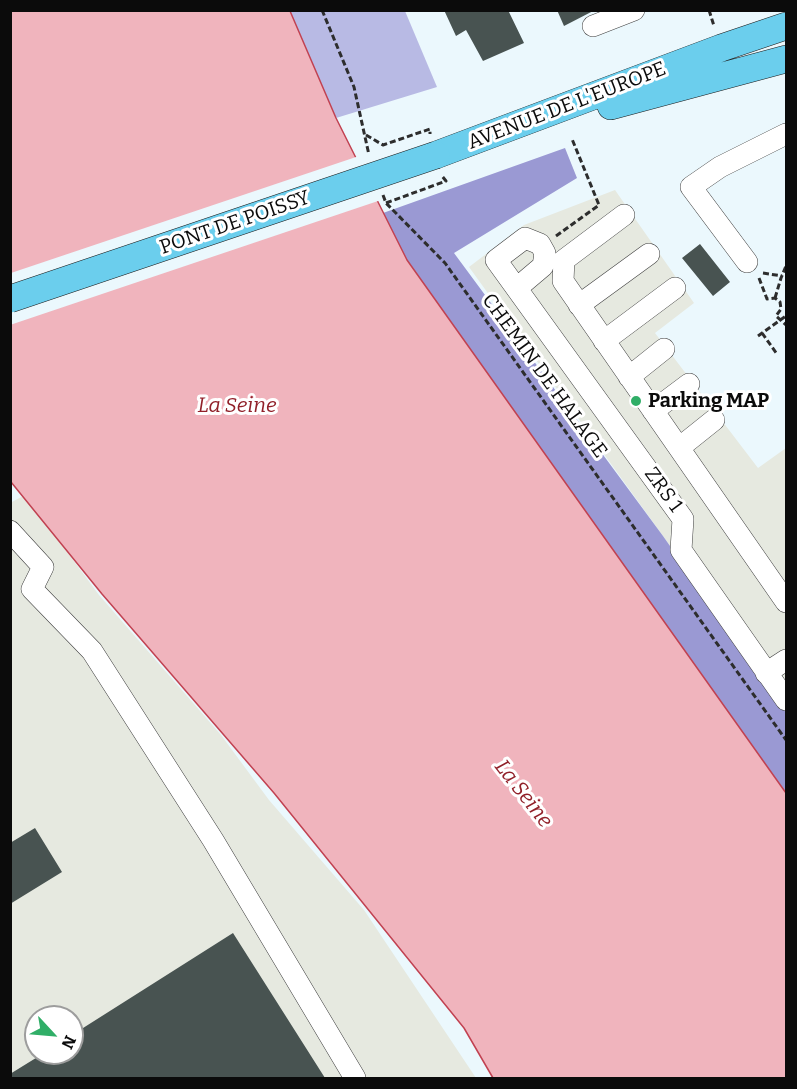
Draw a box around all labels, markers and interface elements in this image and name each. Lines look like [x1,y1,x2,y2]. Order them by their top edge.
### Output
street label: AVENUE DE L'EUROPE [464,57,670,155]
street label: PONT DE POISSY [157,186,313,260]
street label: CHEMIN DE HALAGE [476,289,612,463]
place label: Parking MAP [648,389,769,413]
water label: La Seine [197,393,277,419]
marker: Parking MAP [629,394,643,408]
street label: ZRS 1 [639,463,687,517]
water label: La Seine [489,755,557,833]
north arrow [24,1005,84,1065]
text: N [58,1033,80,1052]

